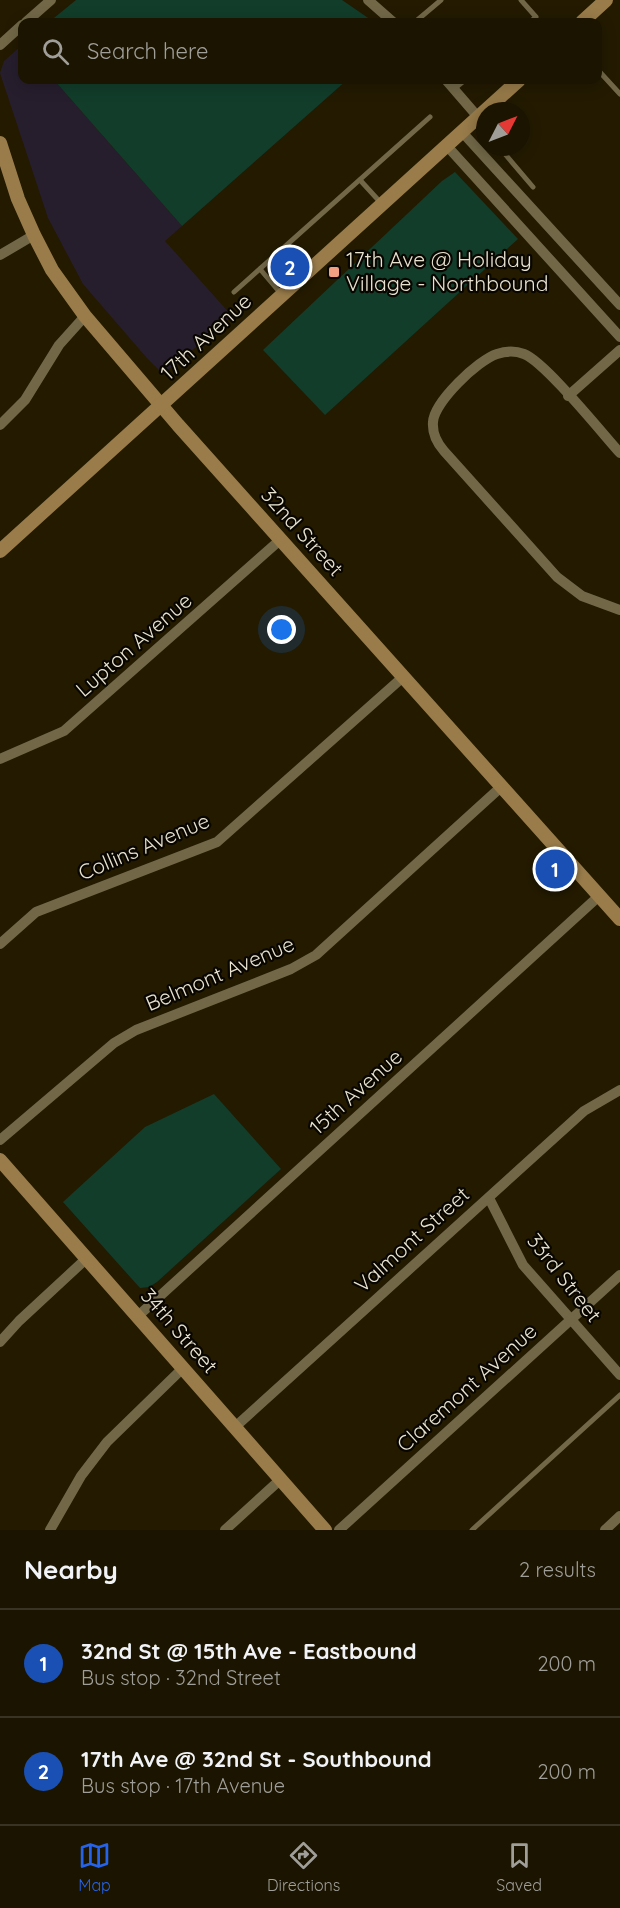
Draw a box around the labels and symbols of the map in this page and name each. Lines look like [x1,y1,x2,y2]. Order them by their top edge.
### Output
north arrow [476,102,530,156]
pin: 2 [270,244,310,290]
place label: 17th Ave @ Holiday Village - Northbound [346,246,548,296]
marker: 17th Ave @ Holiday Village - Northbound [327,265,341,279]
street label: 17th Avenue [154,287,256,385]
street label: 32nd Street [256,482,349,581]
street label: Lupton Avenue [70,587,197,702]
your location [267,615,296,644]
street label: Collins Avenue [74,807,213,885]
pin: 1 [536,846,574,892]
street label: Belmont Avenue [141,930,298,1016]
street label: 15th Avenue [304,1043,407,1140]
street label: Valmont Street [349,1181,474,1298]
street label: 33rd Street [522,1228,608,1327]
street label: 34th Street [136,1282,224,1378]
street label: Claremont Avenue [391,1318,542,1457]

